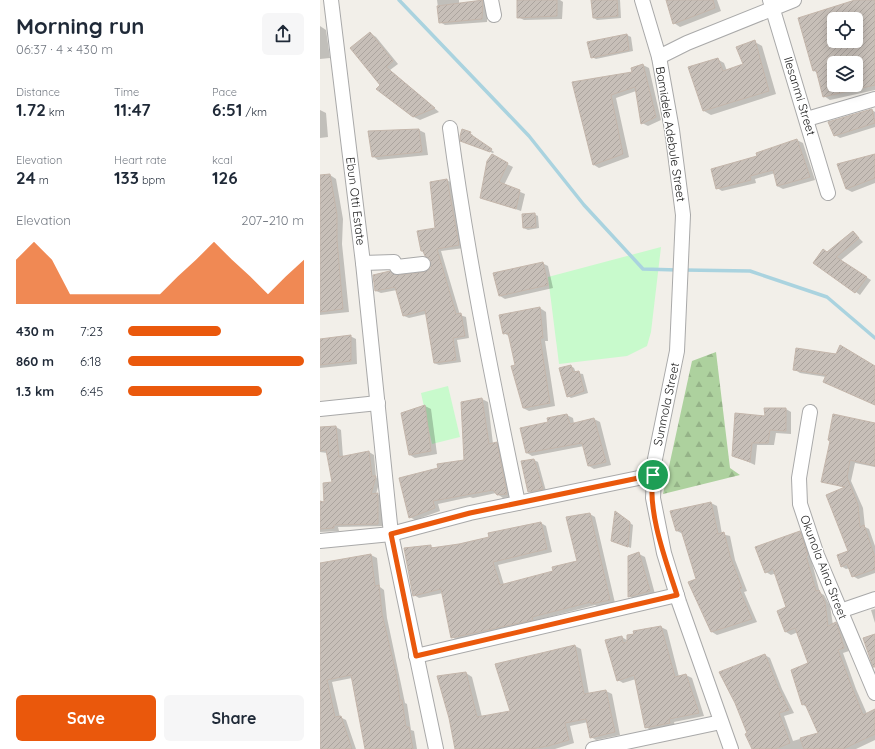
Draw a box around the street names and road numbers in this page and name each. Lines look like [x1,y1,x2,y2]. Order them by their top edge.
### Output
street label: Ilesanmi Street [781,55,819,137]
street label: Bamidele Adebule Street [653,65,689,203]
street label: Ebun Otti Estate [343,156,369,246]
street label: Sunmola Street [650,361,682,447]
street label: Okunola Aina Street [797,513,851,621]

